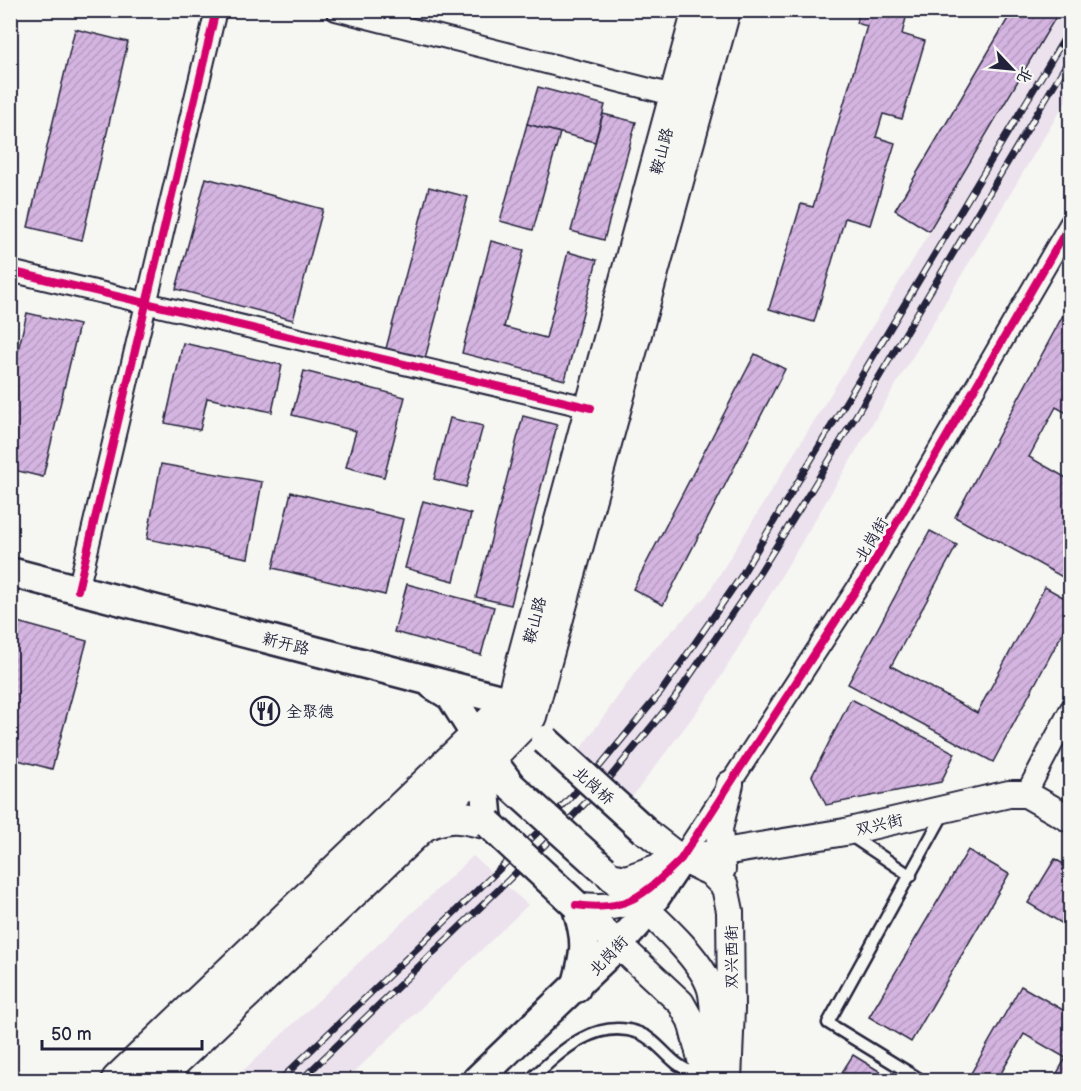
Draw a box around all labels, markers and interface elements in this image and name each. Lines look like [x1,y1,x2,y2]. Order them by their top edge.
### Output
north arrow [982,39,1042,99]
text: 北 [1012,64,1036,86]
street label: 鞍山路 [647,126,678,177]
street label: 北岗街 [852,514,893,565]
street label: 鞍山路 [520,595,551,646]
street label: 新开路 [260,629,311,659]
restaurant icon: 全聚德 [249,695,281,727]
place label: 全聚德 [286,703,334,722]
street label: 北岗桥 [569,763,617,809]
street label: 双兴街 [854,811,905,840]
street label: 双兴西街 [723,925,742,989]
street label: 北岗街 [586,932,633,980]
scale bar [42,1013,202,1051]
text: 50 m [51,1024,92,1045]

